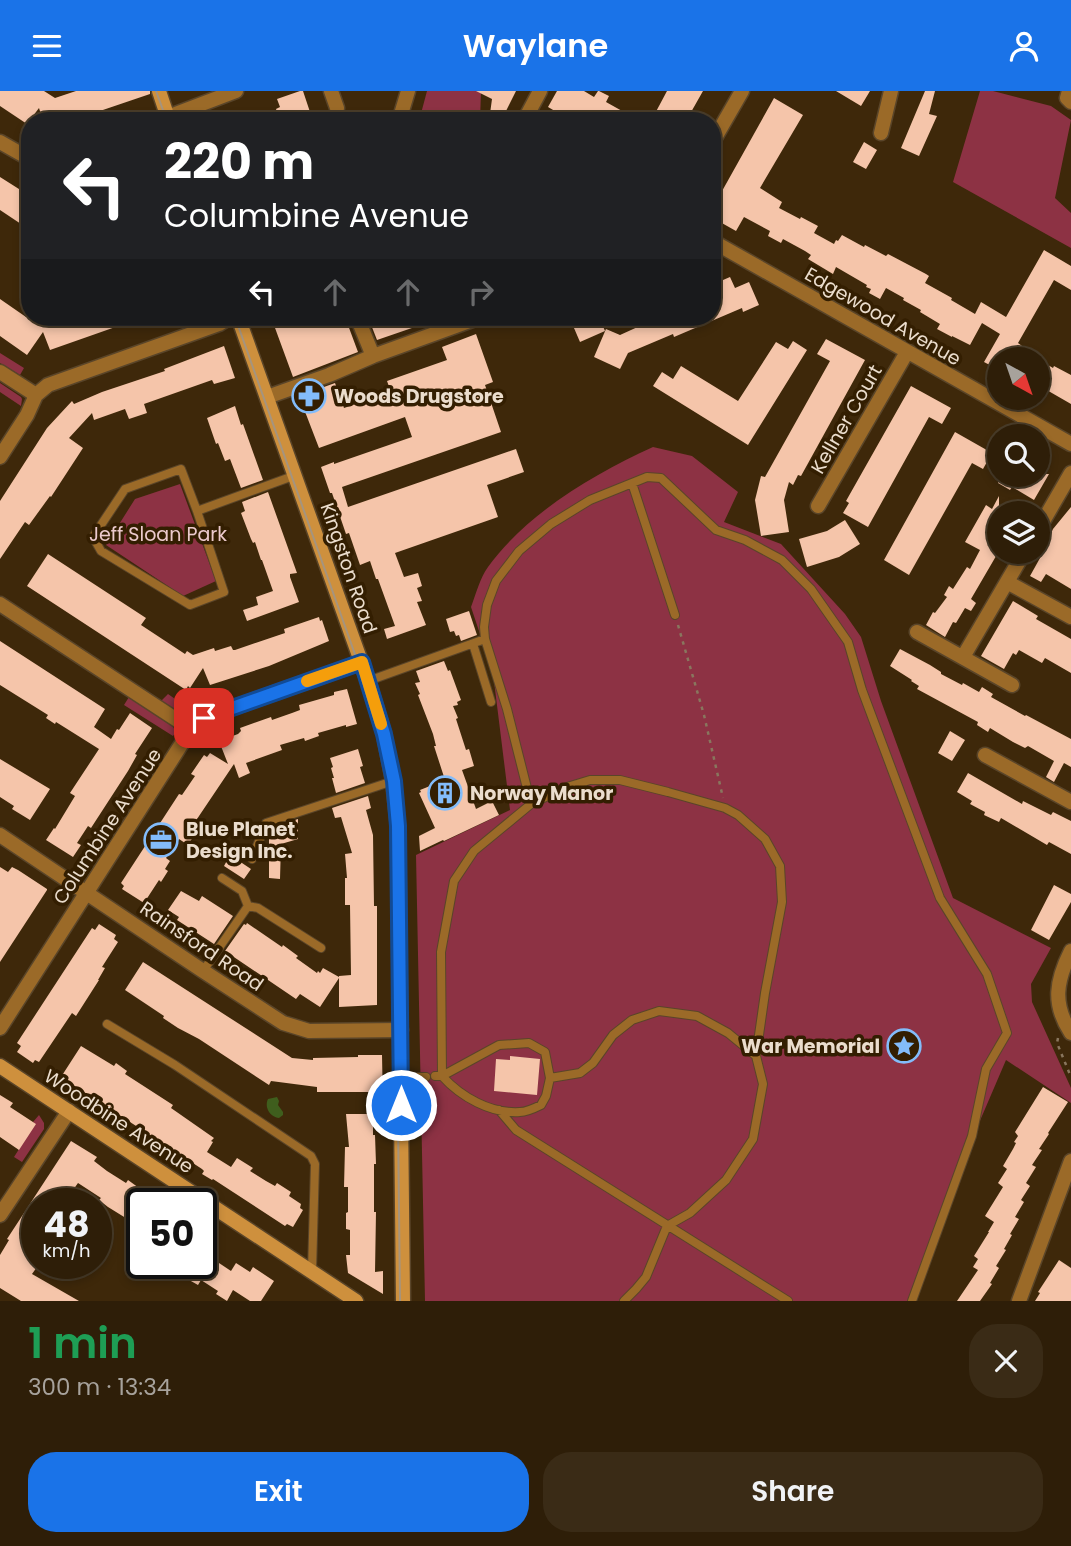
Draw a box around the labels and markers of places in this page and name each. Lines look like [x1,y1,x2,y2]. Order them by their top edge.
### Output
pharmacy icon: Woods Drugstore [290,377,328,415]
place label: Woods Drugstore [334,383,504,410]
pin [174,688,234,748]
building icon: Norway Manor [426,774,464,812]
place label: Norway Manor [470,780,613,807]
place label: Blue Planet Design Inc. [186,816,296,865]
office icon: Blue Planet Design Inc. [142,821,180,859]
place icon: War Memorial [885,1027,923,1065]
place label: War Memorial [741,1033,880,1060]

